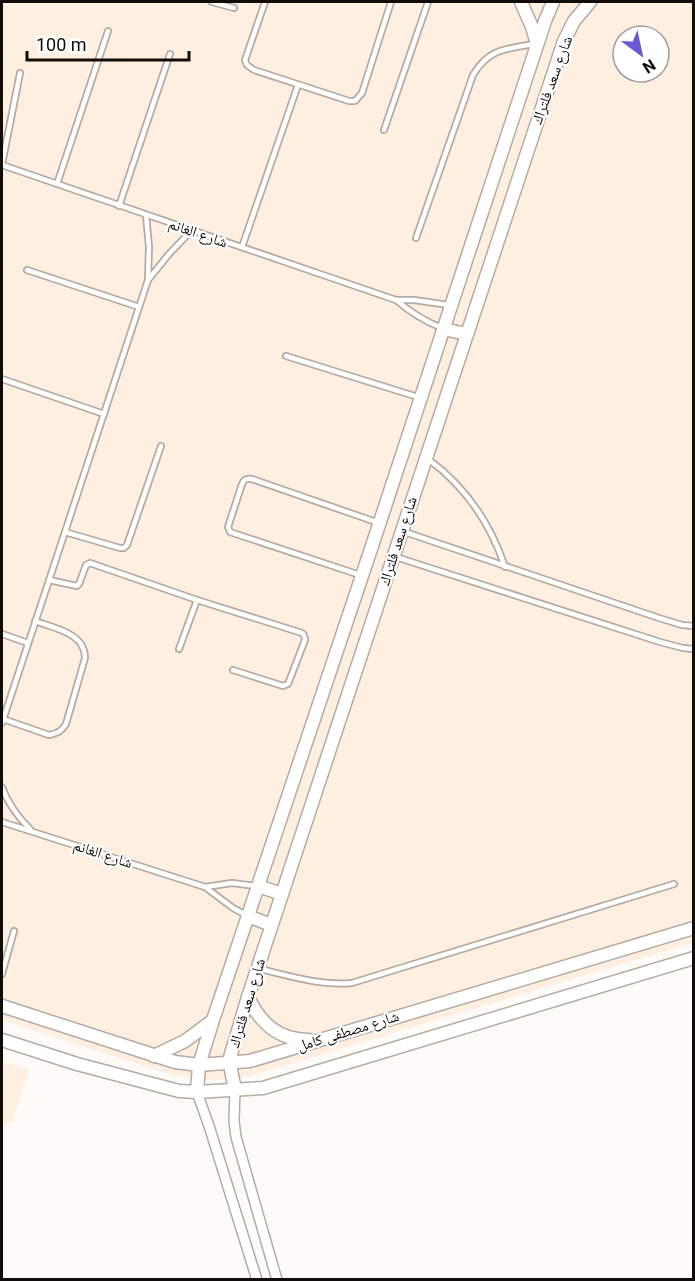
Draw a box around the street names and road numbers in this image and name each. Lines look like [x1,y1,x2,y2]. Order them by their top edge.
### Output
street label: شارع سعد فلتراك [528,33,577,127]
street label: شارع الغانم [166,215,230,252]
street label: شارع سعد فلتراك [375,494,422,588]
street label: شارع الغانم [71,836,135,873]
street label: شارع سعد فلتراك [225,956,270,1050]
street label: شارع مصطفى كامل [295,1007,402,1056]

